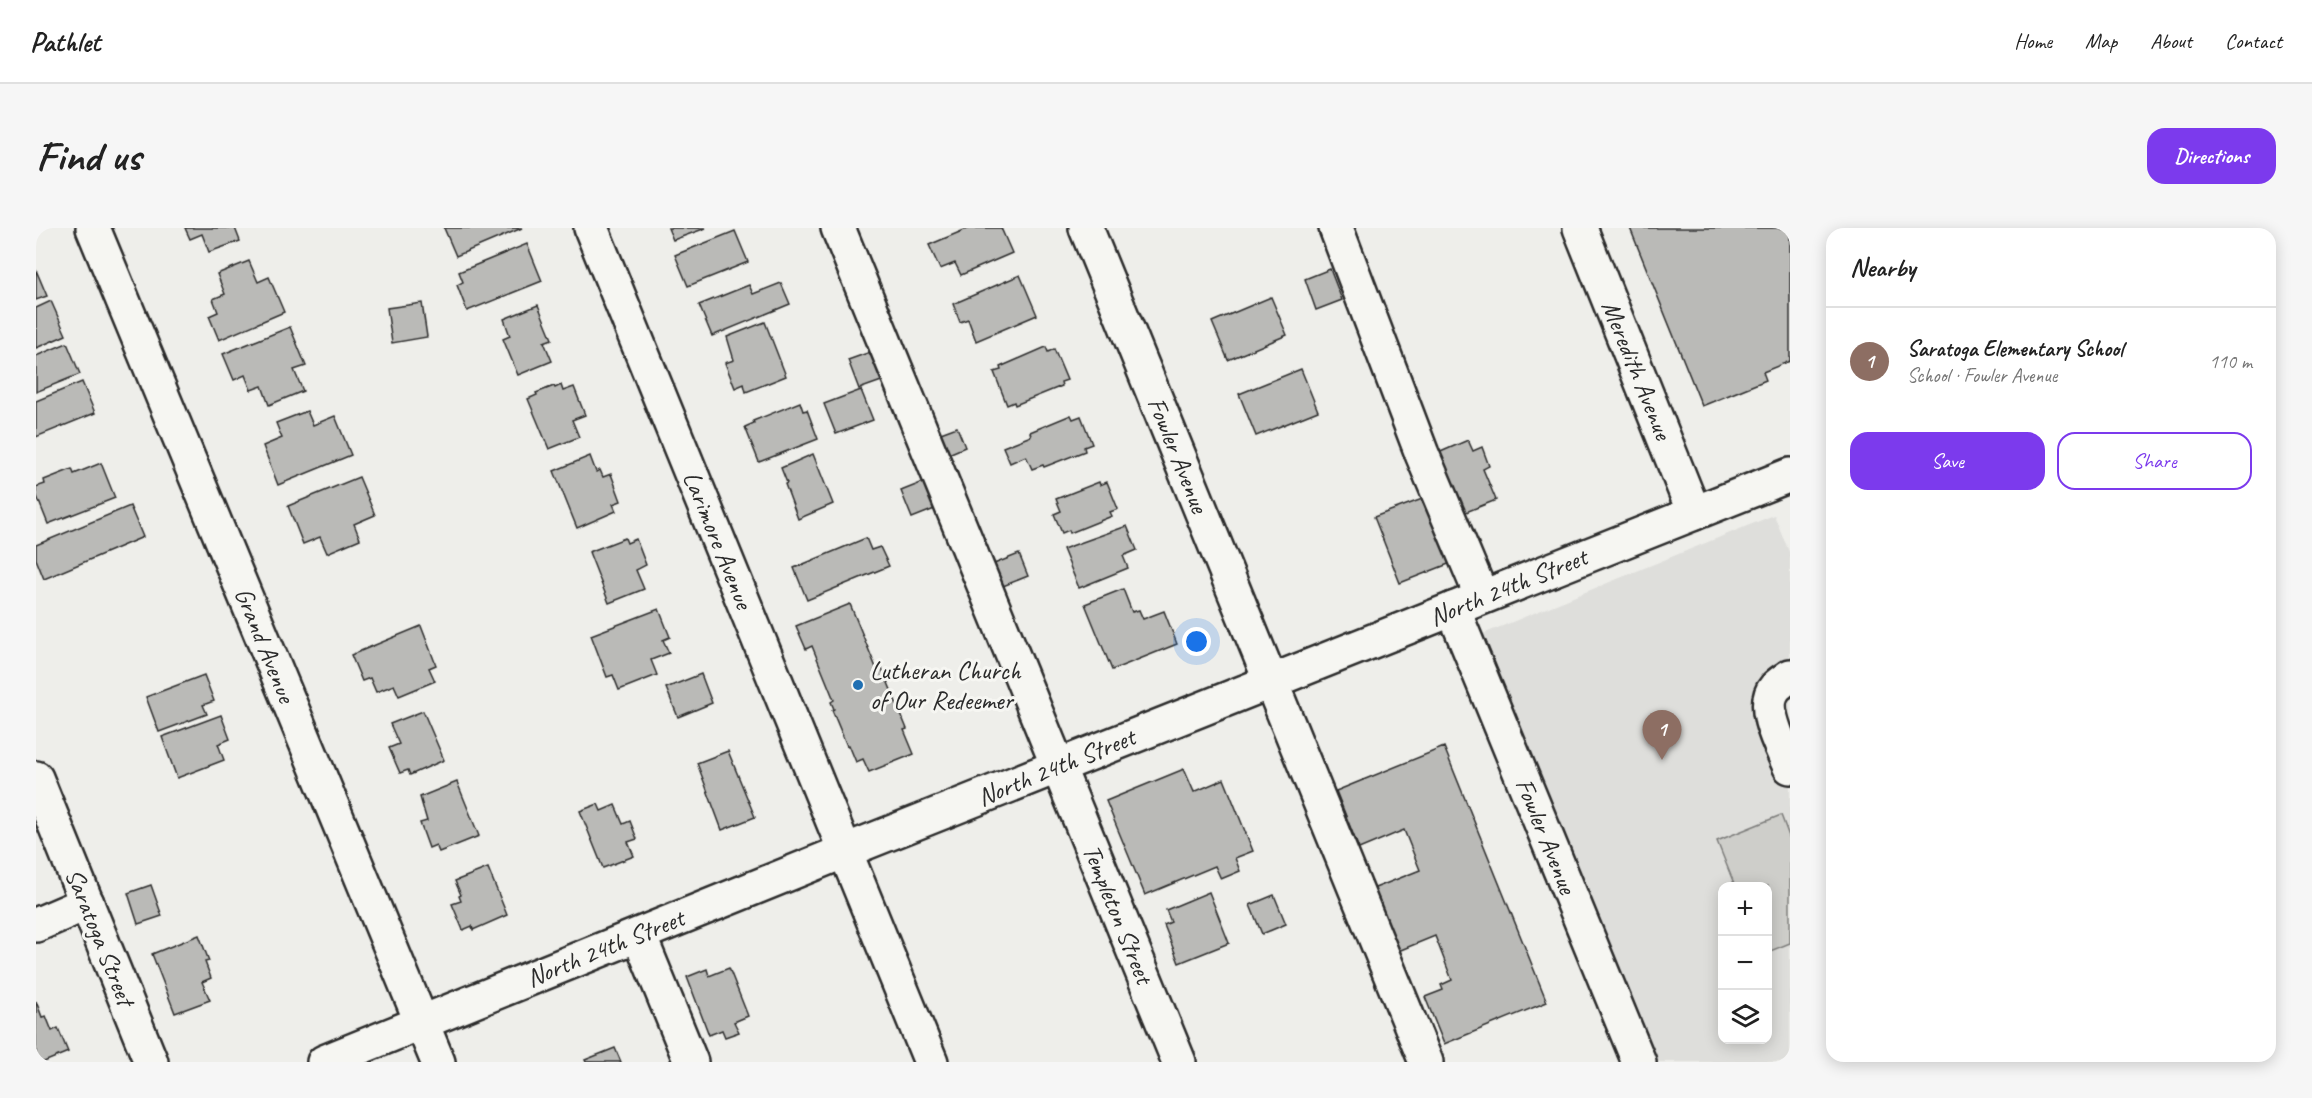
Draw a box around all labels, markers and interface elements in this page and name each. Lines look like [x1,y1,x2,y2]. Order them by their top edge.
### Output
text: Pathlet [30,24,100,59]
text: Home [2014,28,2052,54]
text: Map [2085,28,2117,54]
text: About [2150,28,2192,54]
text: Contact [2225,28,2282,54]
button: Directions [2147,128,2276,184]
text: Find us [36,130,141,183]
text: Nearby [1850,251,1915,284]
street label: Meredith Avenue [1594,296,1680,446]
text: Saratoga Elementary School [1907,335,2123,363]
text: 1 [1865,349,1874,374]
text: 110 m [2209,349,2252,374]
text: School · Fowler Avenue [1907,363,2057,388]
street label: Fowler Avenue [1140,392,1217,519]
button: Save [1850,432,2045,490]
button: Share [2057,432,2252,490]
street label: Larimore Avenue [675,466,762,616]
street label: North 24th Street [1424,540,1594,634]
street label: Grand Avenue [227,583,304,710]
your location [1182,627,1211,656]
place label: Lutheran Church of Our Redeemer [870,654,1022,717]
marker: Lutheran Church of Our Redeemer [851,678,865,692]
pin: 1 [1642,710,1682,760]
street label: North 24th Street [972,720,1142,814]
street label: Fowler Avenue [1508,773,1585,900]
street label: Templeton Street [1075,840,1162,991]
street label: Saratoga Street [58,864,144,1013]
map controls [1718,882,1772,1044]
button: + [1718,882,1772,936]
street label: North 24th Street [521,901,691,995]
button: − [1718,936,1772,990]
button: layers [1718,990,1772,1044]

